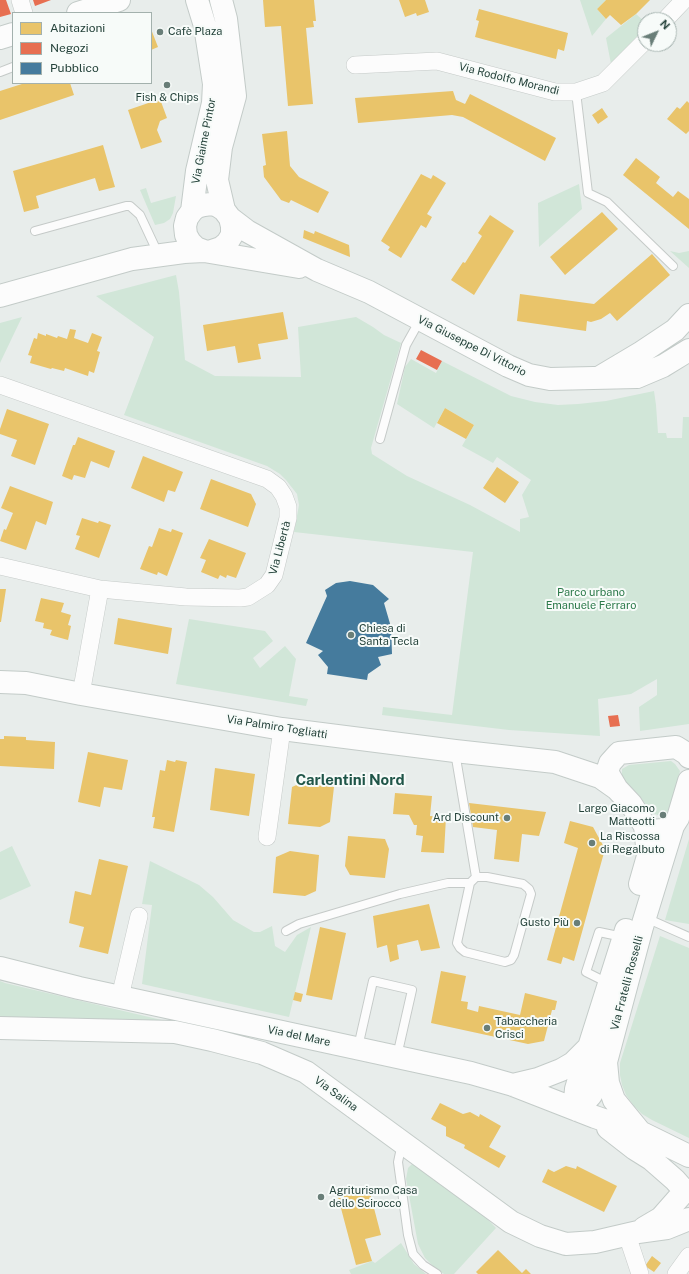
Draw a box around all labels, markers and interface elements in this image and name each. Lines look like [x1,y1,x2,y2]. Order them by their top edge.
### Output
legend [12,12,152,84]
north arrow [637,12,677,52]
text: N [658,17,672,32]
text: Abitazioni [50,21,105,35]
place label: Cafè Plaza [168,25,222,39]
marker: Cafè Plaza [155,27,165,37]
text: Negozi [50,41,88,55]
street label: Via Rodolfo Morandi [457,60,561,98]
text: Pubblico [50,61,99,75]
marker: Fish & Chips [162,80,172,90]
place label: Fish & Chips [135,91,199,105]
street label: Via Giaime Pintor [189,97,219,185]
street label: Via Giuseppe Di Vittorio [415,313,529,379]
street label: Via Libertà [266,520,294,576]
park label: Parco urbano Emanuele Ferraro [546,586,636,612]
place label: Chiesa di Santa Tecla [359,622,419,648]
marker: Chiesa di Santa Tecla [346,630,356,640]
street label: Via Palmiro Togliatti [226,713,328,741]
district label: Carlentini Nord [295,771,405,789]
place label: Largo Giacomo Matteotti [578,802,655,828]
marker: Largo Giacomo Matteotti [658,810,668,820]
place label: Ard Discount [433,811,499,825]
marker: Ard Discount [502,813,512,823]
place label: La Riscossa di Regalbuto [600,830,665,856]
marker: La Riscossa di Regalbuto [587,838,597,848]
place label: Gusto Più [520,916,569,930]
marker: Gusto Più [572,918,582,928]
street label: Via Fratelli Rosselli [608,934,646,1032]
place label: Tabaccheria Crisci [495,1015,557,1041]
street label: Via del Mare [266,1023,332,1049]
marker: Tabaccheria Crisci [482,1023,492,1033]
street label: Via Salina [312,1074,360,1114]
place label: Agriturismo Casa dello Scirocco [329,1184,417,1210]
marker: Agriturismo Casa dello Scirocco [316,1192,326,1202]

